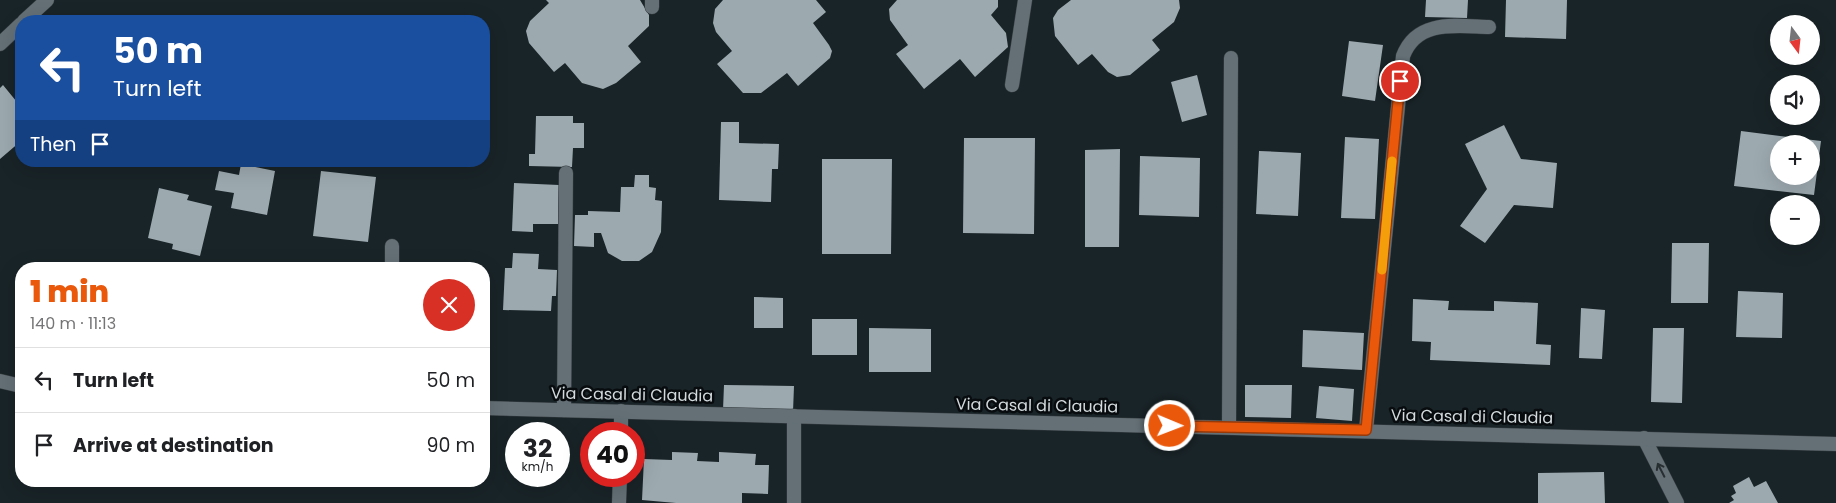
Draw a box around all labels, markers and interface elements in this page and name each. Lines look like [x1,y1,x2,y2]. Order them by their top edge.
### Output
north arrow [1770,15,1820,65]
map controls [1770,15,1820,245]
text: 50 m [113,26,203,75]
icon: left [30,35,95,100]
pin [1379,60,1421,102]
icon: arrive [1386,67,1414,95]
text: Turn left [113,73,201,104]
button: sound [1770,75,1820,125]
icon: arrive [86,130,114,158]
text: Then [30,131,76,158]
button: + [1770,135,1820,185]
button: − [1770,195,1820,245]
text: 1 min [30,270,109,313]
button: close [423,279,475,331]
text: 140 m · 11:13 [30,312,116,335]
icon: left [30,366,58,394]
text: Turn left [73,367,154,394]
text: 50 m [426,367,475,394]
street label: Via Casal di Claudia [551,382,713,407]
street label: Via Casal di Claudia [956,393,1118,418]
position arrow [1143,399,1195,451]
street label: Via Casal di Claudia [1391,404,1553,429]
speed limit sign: 40 [580,422,645,487]
icon: arrive [30,431,58,459]
text: 32 [523,431,552,466]
text: Arrive at destination [73,432,274,459]
text: 90 m [426,432,475,459]
text: km/h [522,458,553,475]
one-way arrow [1655,463,1665,478]

